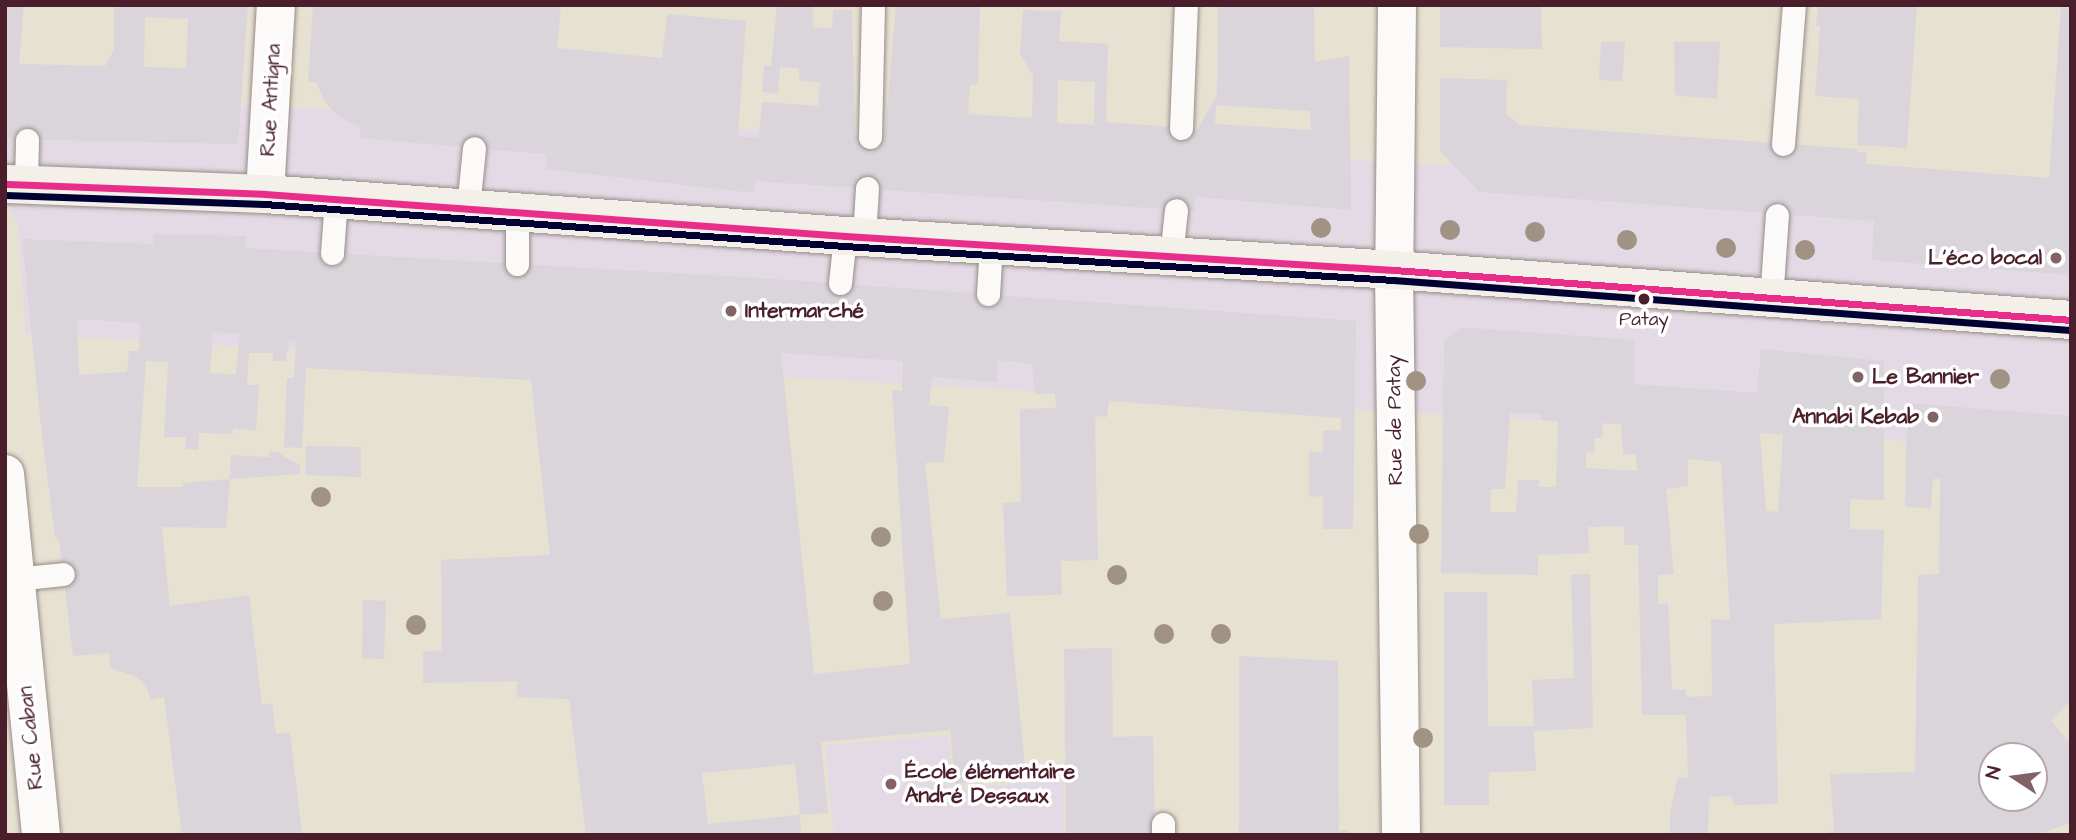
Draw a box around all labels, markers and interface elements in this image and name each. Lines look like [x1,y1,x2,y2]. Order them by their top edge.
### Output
street label: Rue Antigna [255,43,287,157]
place label: L'éco bocal [1928,245,2042,271]
marker: L'éco bocal [2048,250,2064,266]
marker: Patay [1637,292,1651,306]
place label: Intermarché [745,298,864,324]
marker: Intermarché [723,303,739,319]
place label: Patay [1619,309,1669,331]
street label: Rue de Patay [1381,354,1409,486]
place label: Le Bannier [1872,364,1979,390]
marker: Le Bannier [1850,369,1866,385]
place label: Annabi Kebab [1792,404,1919,430]
marker: Annabi Kebab [1925,409,1941,425]
street label: Rue Caban [13,685,49,791]
north arrow [1978,742,2048,812]
place label: École élémentaire André Dessaux [905,759,1075,809]
text: N [1980,764,2008,781]
marker: École élémentaire André Dessaux [883,776,899,792]

